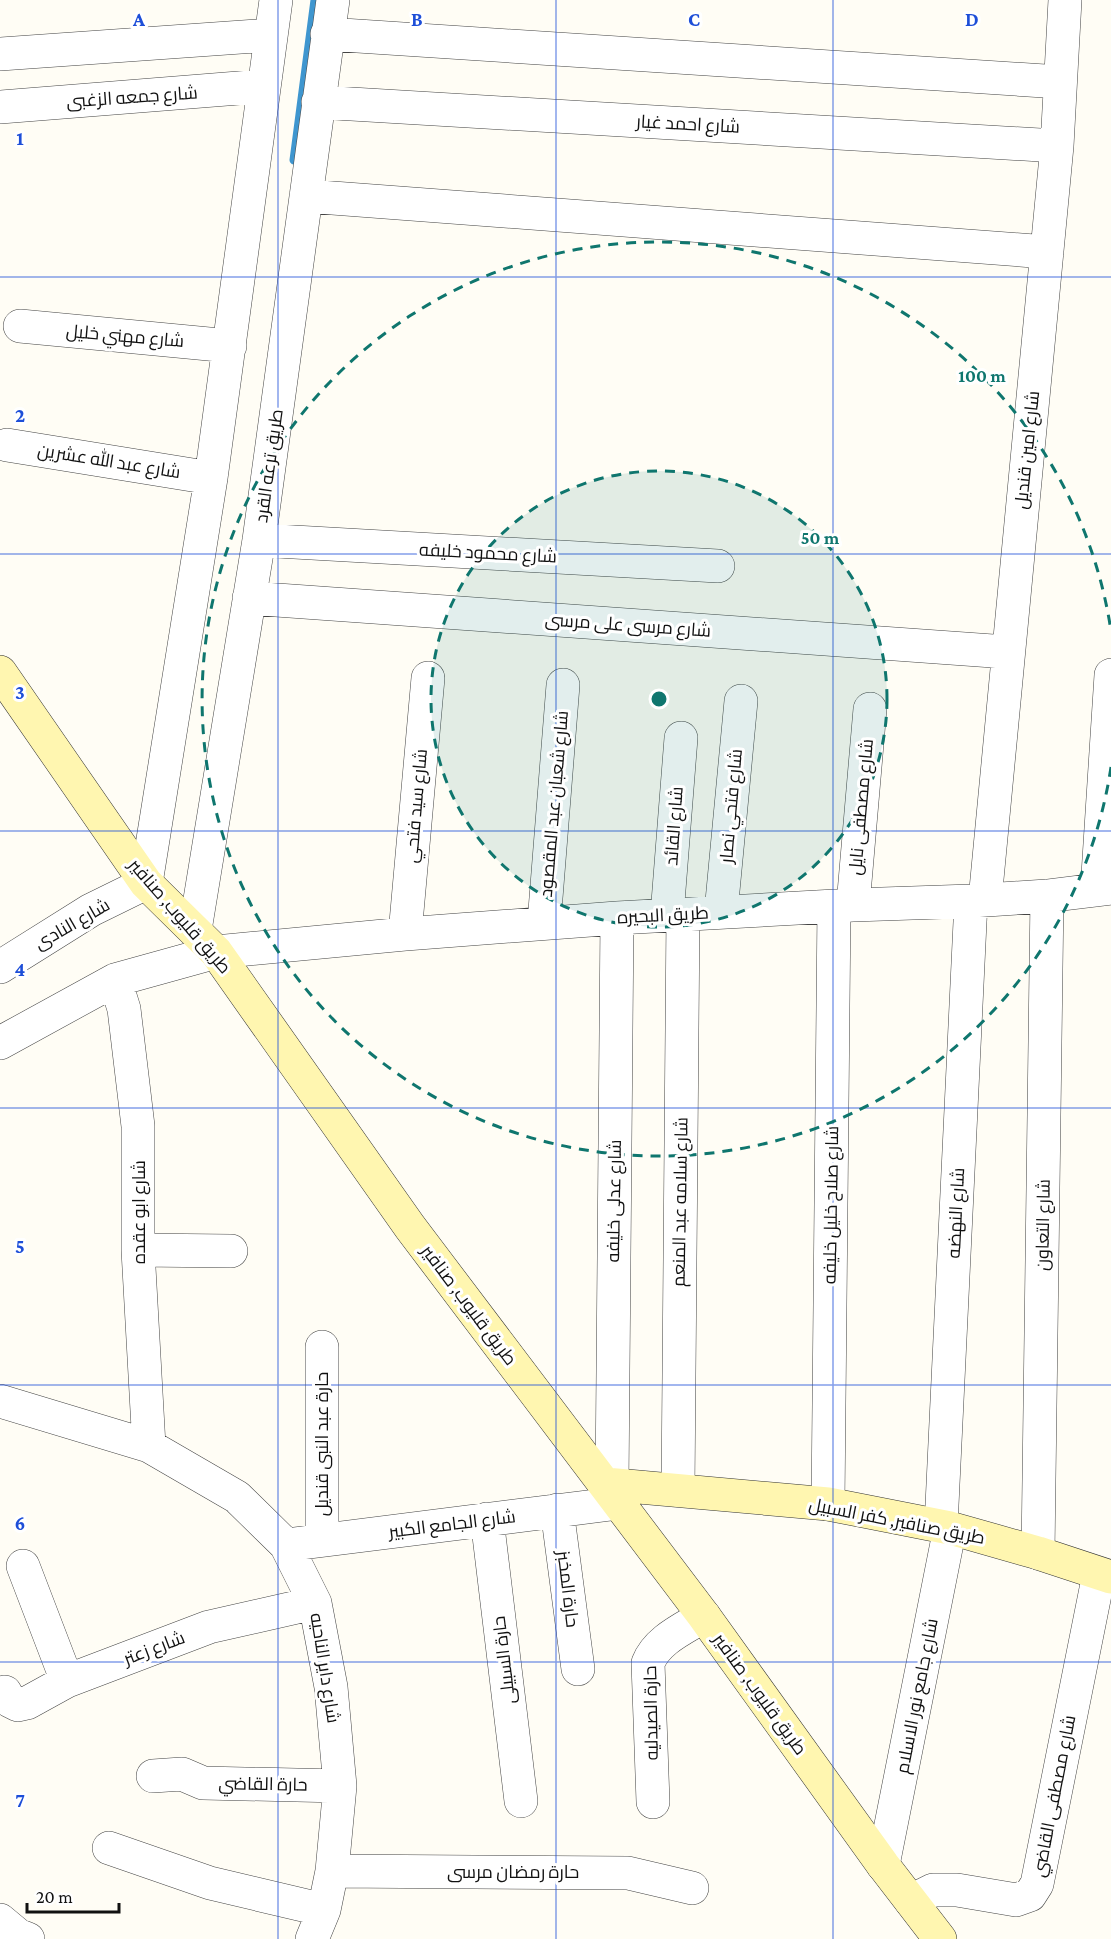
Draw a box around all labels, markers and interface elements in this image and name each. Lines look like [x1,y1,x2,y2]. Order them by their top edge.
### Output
text: A [132,8,146,30]
text: B [411,8,423,30]
text: C [688,8,700,30]
text: D [965,8,979,30]
street label: شارع جمعه الزغبى [66,82,198,114]
street label: شارع احمد غيار [634,111,741,139]
text: 1 [16,127,24,149]
street label: شارع مهني خليل [65,321,185,355]
text: 100 m [958,366,1006,386]
street label: شارع امين قنديل [1011,390,1045,510]
text: 2 [15,404,25,426]
street label: طريق ترعه القرد [251,408,289,524]
street label: شارع عبد الله عشرين [36,438,182,484]
text: 50 m [801,528,840,548]
street label: شارع محمود خليفه [418,539,557,569]
street label: شارع مرسى على مرسى [544,609,712,643]
text: 3 [15,681,25,703]
centre of rings [649,689,669,709]
street label: شارع شعبان عبد المقصود [536,710,574,898]
street label: شارع مصطفى نايل [845,738,879,876]
street label: شارع سيد فتحي [401,748,435,864]
street label: شارع فتحي نصار [716,748,750,865]
street label: شارع القائد [661,786,689,866]
street label: طريق قليوب, صنافير [123,854,235,979]
street label: شارع النادى [31,894,114,955]
street label: طريق البحيره [617,903,709,929]
text: 4 [15,958,26,980]
street label: شارع سلامه عبد المنعم [669,1117,693,1287]
street label: شارع صلاح خليل خليفه [820,1126,844,1284]
street label: شارع عدلى خليفه [603,1139,627,1263]
street label: شارع ابو عقده [129,1160,151,1264]
street label: شارع النهضه [944,1167,970,1259]
street label: شارع التعاون [1032,1179,1056,1271]
text: 5 [15,1235,25,1257]
street label: طريق قليوب, صنافير [415,1240,521,1370]
street label: حارة عبد النبى قنديل [312,1372,333,1516]
street label: طريق صنافير, كفر السبيل [807,1494,987,1550]
street label: شارع الجامع الكبير [386,1506,517,1544]
text: 6 [15,1512,25,1534]
street label: حارة المخبز [552,1548,583,1629]
street label: شارع داير الناحيه [304,1611,344,1725]
street label: حارة السبيلى [489,1615,520,1705]
street label: شارع جامع نور الاسلام [892,1617,944,1776]
street label: شارع زعتر [119,1627,188,1671]
street label: طريق قليوب, صنافير [707,1629,811,1760]
street label: حارة الصيدليه [640,1665,663,1760]
street label: شارع مصطفى القاضي [1028,1713,1082,1879]
street label: حارة القاضي [218,1773,308,1798]
text: 7 [15,1789,25,1811]
street label: حارة رمضان مرسى [447,1862,579,1883]
scale bar [27,1876,118,1914]
text: 20 m [36,1887,73,1907]

